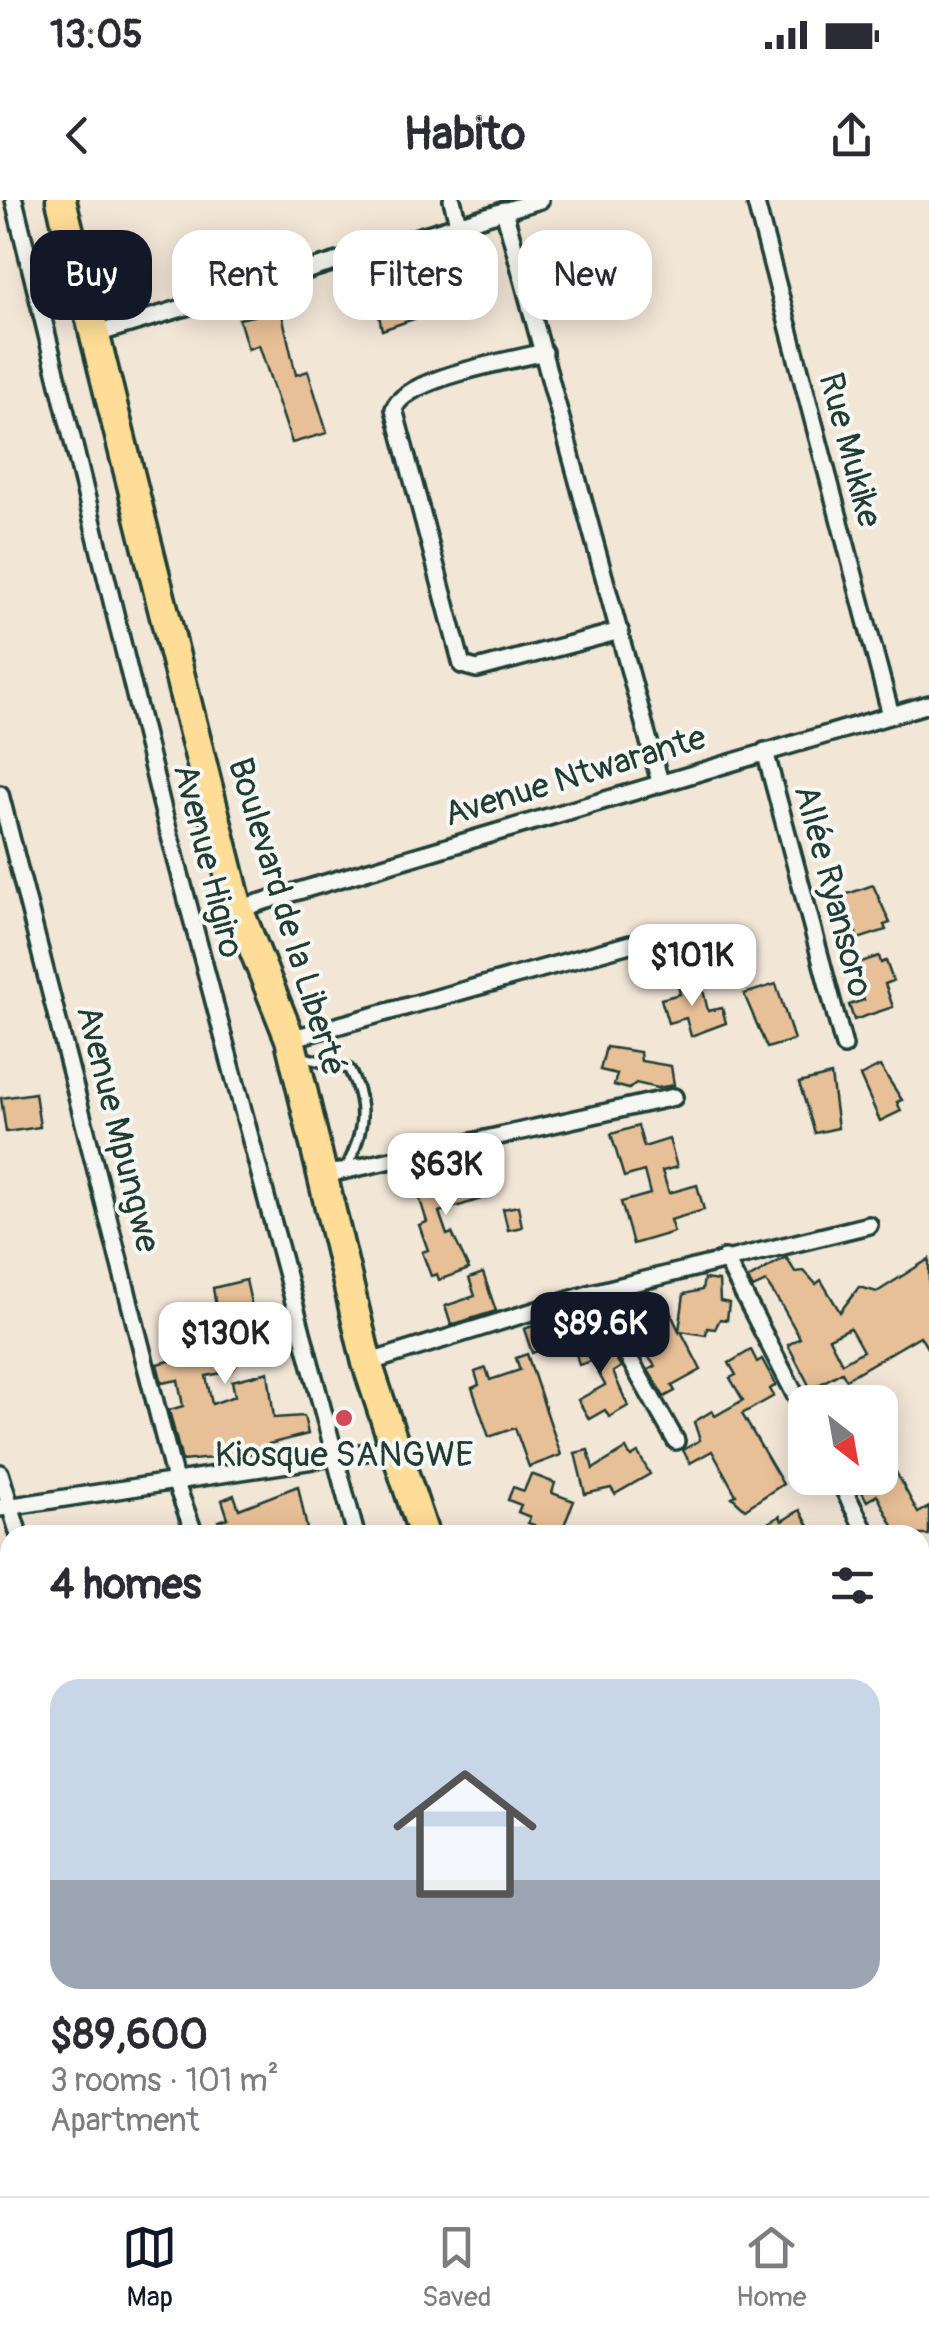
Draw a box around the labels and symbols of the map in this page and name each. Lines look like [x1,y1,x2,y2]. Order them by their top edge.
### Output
street label: Rue Mukike [808,368,892,532]
street label: Avenue Ntwarante [439,715,711,837]
street label: Boulevard de la Liberté [218,753,356,1081]
street label: Avenue Higiro [163,760,253,962]
street label: Allée Ryansoro [784,780,882,1002]
pin: $101K [622,924,762,1009]
street label: Avenue Mpungwe [66,1001,170,1257]
pin: $63K [387,1133,505,1218]
pin: $89.6K [519,1292,681,1377]
pin: $130K [155,1302,295,1387]
north arrow [788,1385,898,1495]
marker: Kiosque SANGWE [333,1407,355,1429]
place label: Kiosque SANGWE [215,1433,473,1477]

